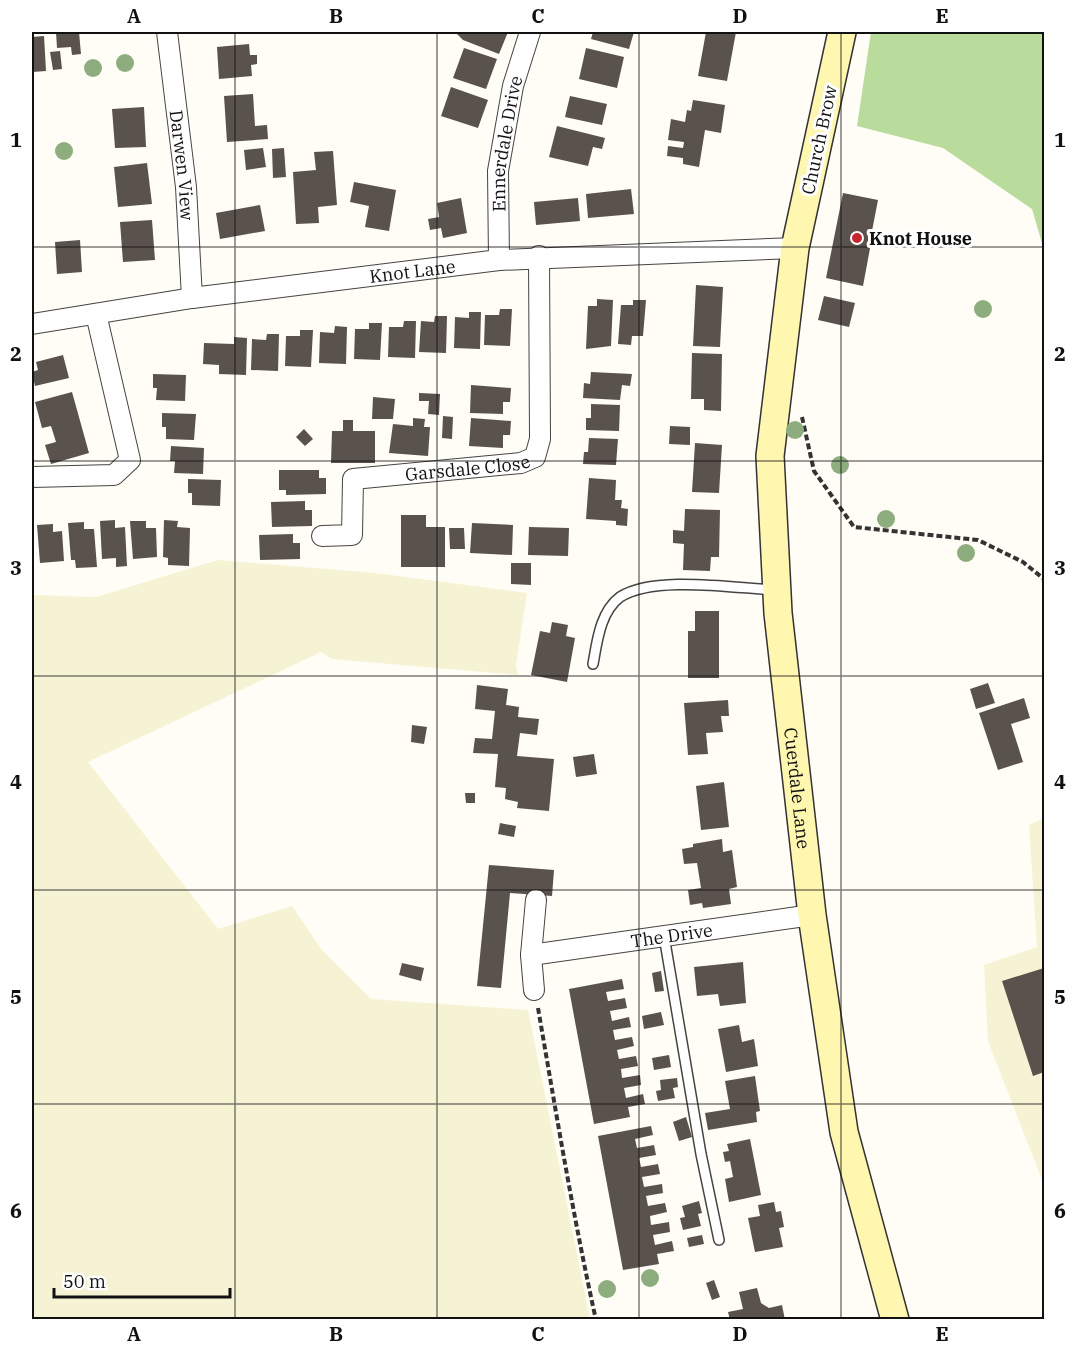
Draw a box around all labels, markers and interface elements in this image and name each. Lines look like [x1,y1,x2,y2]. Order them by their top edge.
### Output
text: A [127,2,141,29]
text: B [329,2,343,29]
text: C [531,2,545,29]
text: D [732,2,748,29]
text: E [935,2,949,29]
street label: Ennerdale Drive [486,72,527,212]
street label: Church Brow [796,83,842,197]
street label: Darwen View [165,108,199,221]
text: 1 [10,126,22,153]
text: 1 [1054,126,1066,153]
place label: Knot House [869,227,972,250]
marker: Knot House [850,231,864,245]
street label: Knot Lane [368,254,457,287]
text: 2 [10,340,22,367]
text: 2 [1054,340,1066,367]
street label: Garsdale Close [404,449,534,485]
text: 3 [10,554,22,581]
text: 3 [1054,554,1066,581]
street label: Cuerdale Lane [779,726,816,850]
text: 4 [10,768,22,795]
text: 4 [1054,768,1066,795]
street label: The Drive [629,918,714,952]
text: 5 [10,983,22,1010]
text: 5 [1054,983,1066,1010]
text: 6 [10,1197,22,1224]
text: 6 [1054,1197,1066,1224]
scale bar [54,1261,230,1299]
text: 50 m [63,1270,106,1293]
text: A [127,1320,141,1347]
text: B [329,1320,343,1347]
text: C [531,1320,545,1347]
text: D [732,1320,748,1347]
text: E [935,1320,949,1347]

